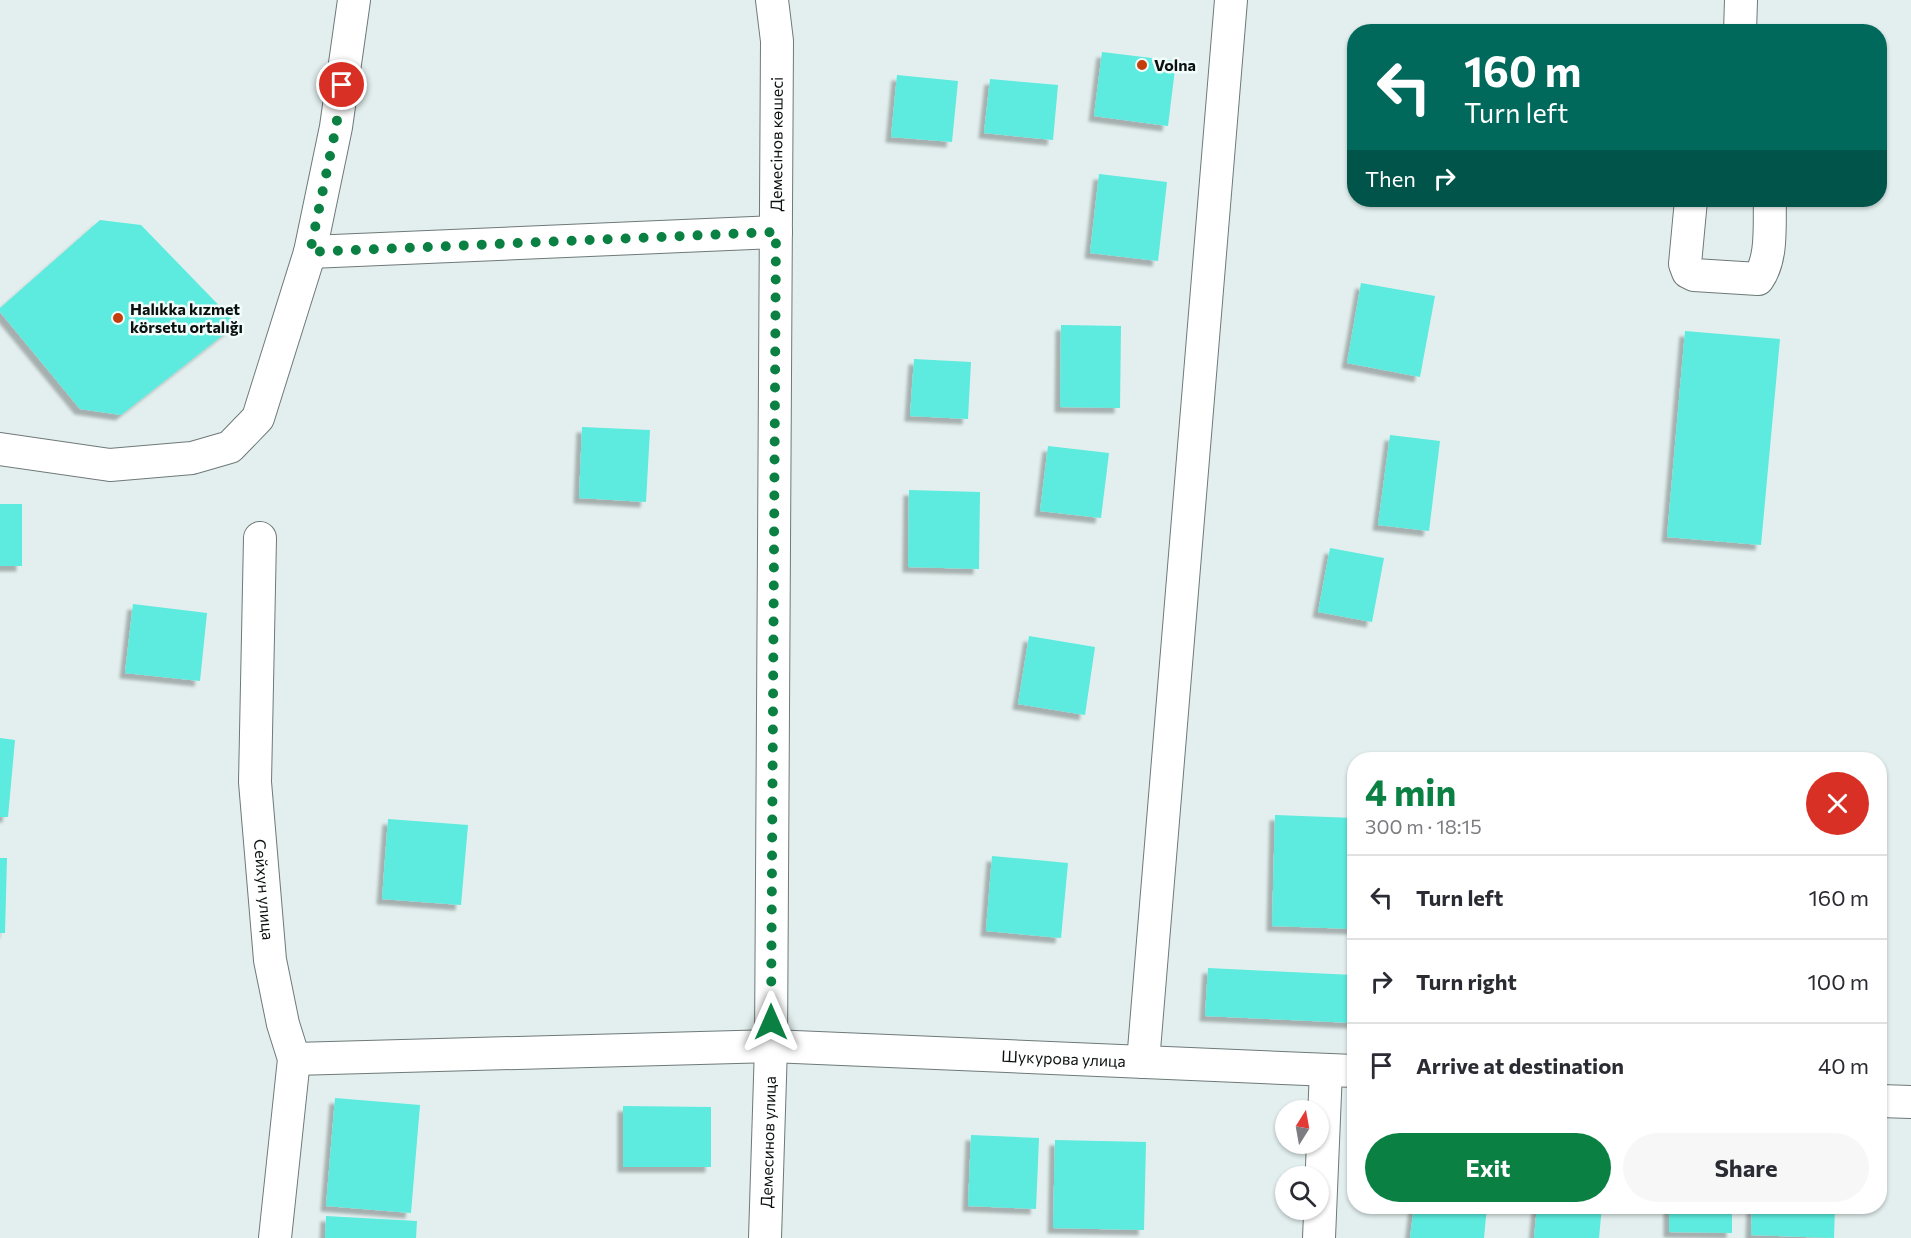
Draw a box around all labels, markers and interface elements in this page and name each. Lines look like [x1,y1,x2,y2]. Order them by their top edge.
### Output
text: 160 m [1464,44,1582,96]
icon: left [1365,48,1443,126]
place label: Volna [1154,55,1196,74]
marker: Volna [1135,58,1149,72]
pin [316,59,367,110]
icon: arrive [325,68,358,101]
street label: Демесінов көшесі [766,77,786,212]
text: Turn left [1464,96,1568,129]
icon: right [1428,162,1461,195]
text: Then [1365,165,1416,192]
place label: Halıkka kızmet körsetu ortalığı [130,299,243,336]
marker: Halıkka kızmet körsetu ortalığı [111,311,125,325]
text: 4 min [1365,769,1456,813]
button: close [1806,772,1869,835]
text: 300 m · 18:15 [1365,814,1482,838]
street label: Сейхун улица [251,838,278,941]
icon: left [1365,881,1398,914]
text: Turn left [1416,884,1503,911]
text: 160 m [1808,884,1869,911]
icon: right [1365,965,1398,998]
text: Turn right [1416,968,1517,995]
text: 100 m [1807,968,1869,995]
position arrow [739,990,803,1054]
street label: Шукурова улица [1001,1046,1126,1070]
icon: arrive [1365,1049,1398,1082]
text: Arrive at destination [1416,1052,1624,1079]
text: 40 m [1818,1052,1869,1079]
street label: Демесинов улица [756,1076,779,1208]
north arrow [1275,1100,1329,1154]
map controls [1275,1100,1329,1220]
button: Exit [1365,1133,1611,1202]
button: Share [1623,1133,1869,1202]
button: search [1275,1166,1329,1220]

